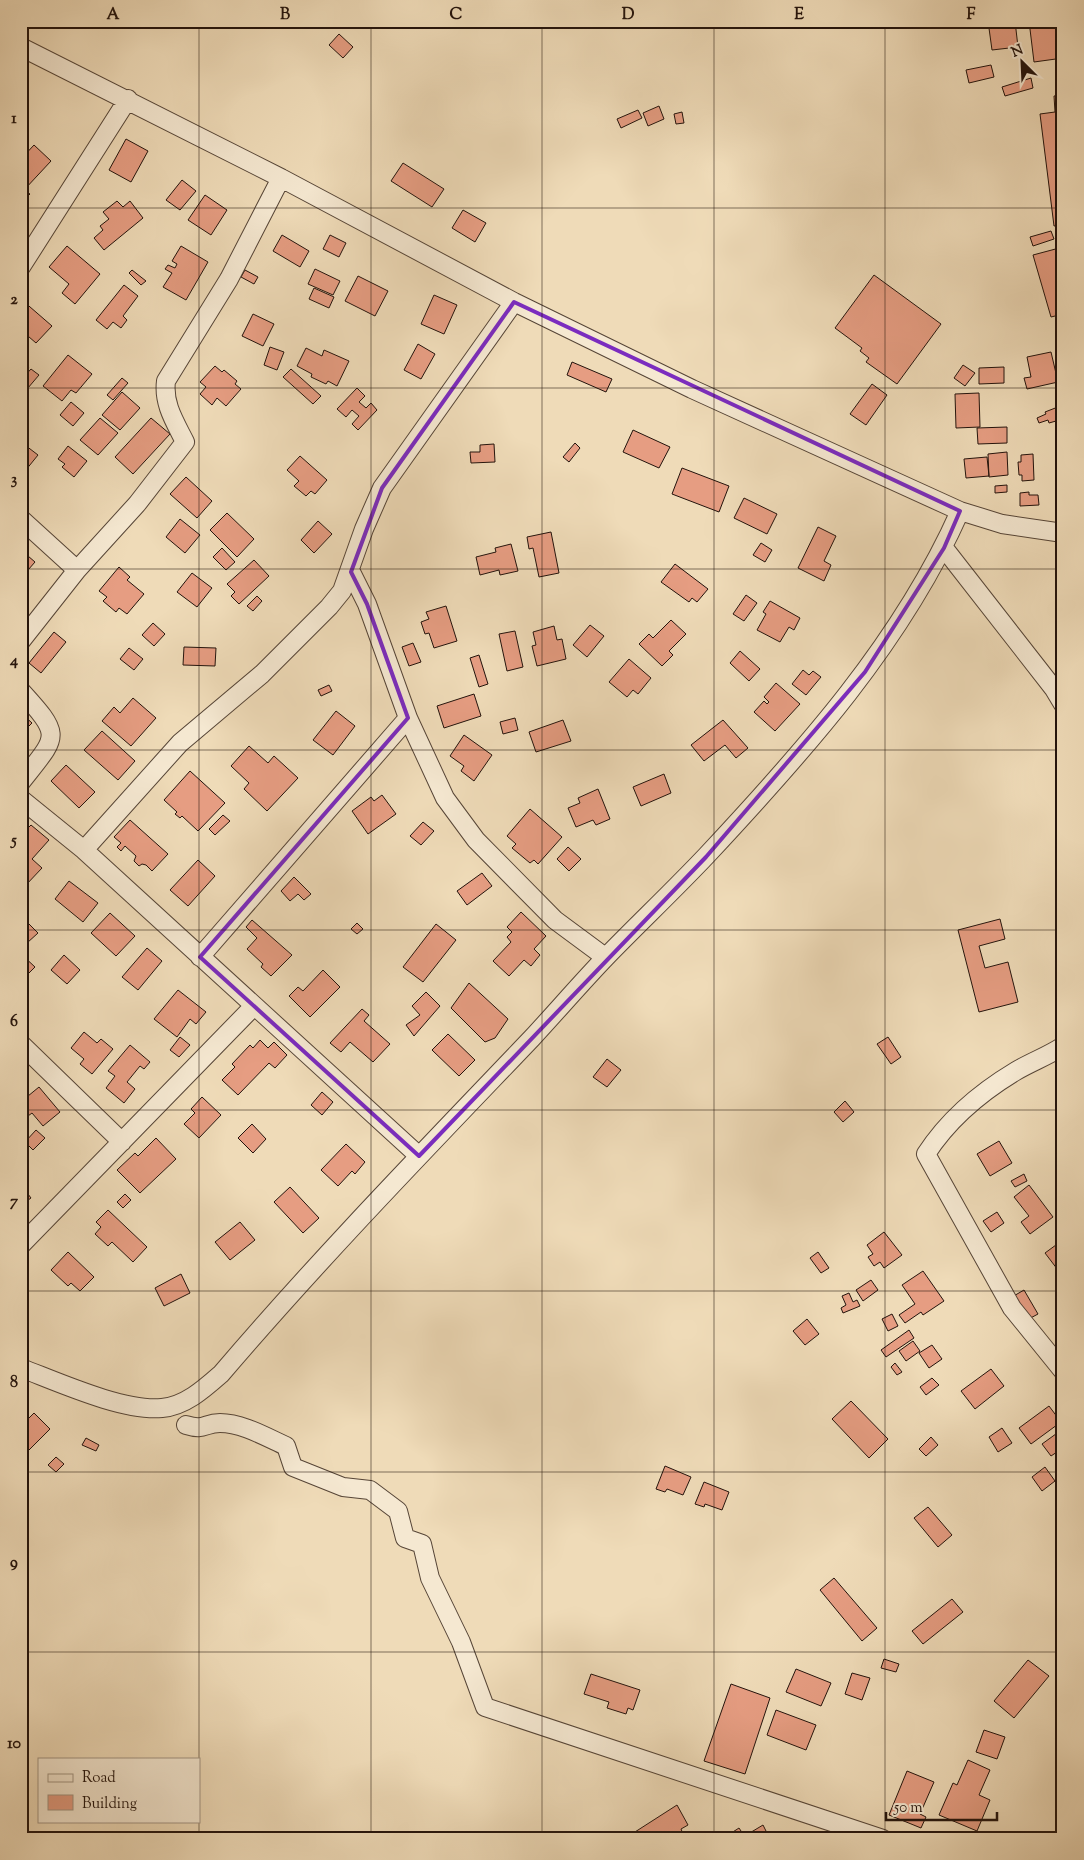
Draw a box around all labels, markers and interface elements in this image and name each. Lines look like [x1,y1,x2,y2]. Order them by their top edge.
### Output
text: A [107,4,120,27]
text: B [280,4,290,27]
text: C [450,4,463,27]
text: D [622,4,635,27]
text: E [794,4,804,27]
text: F [967,4,976,27]
north arrow [996,38,1046,88]
text: N [1008,41,1027,63]
text: 1 [11,108,17,131]
text: 2 [10,289,18,312]
text: 3 [11,469,18,492]
text: 4 [9,650,18,673]
text: 5 [9,830,17,853]
text: 6 [10,1011,18,1034]
text: 7 [10,1191,19,1214]
text: 8 [10,1372,18,1395]
text: 9 [10,1552,18,1575]
text: 10 [7,1733,21,1756]
legend [38,1758,200,1822]
text: Road [82,1768,116,1789]
scale bar [886,1790,998,1822]
text: Building [82,1794,137,1815]
text: 50 m [893,1798,923,1819]

